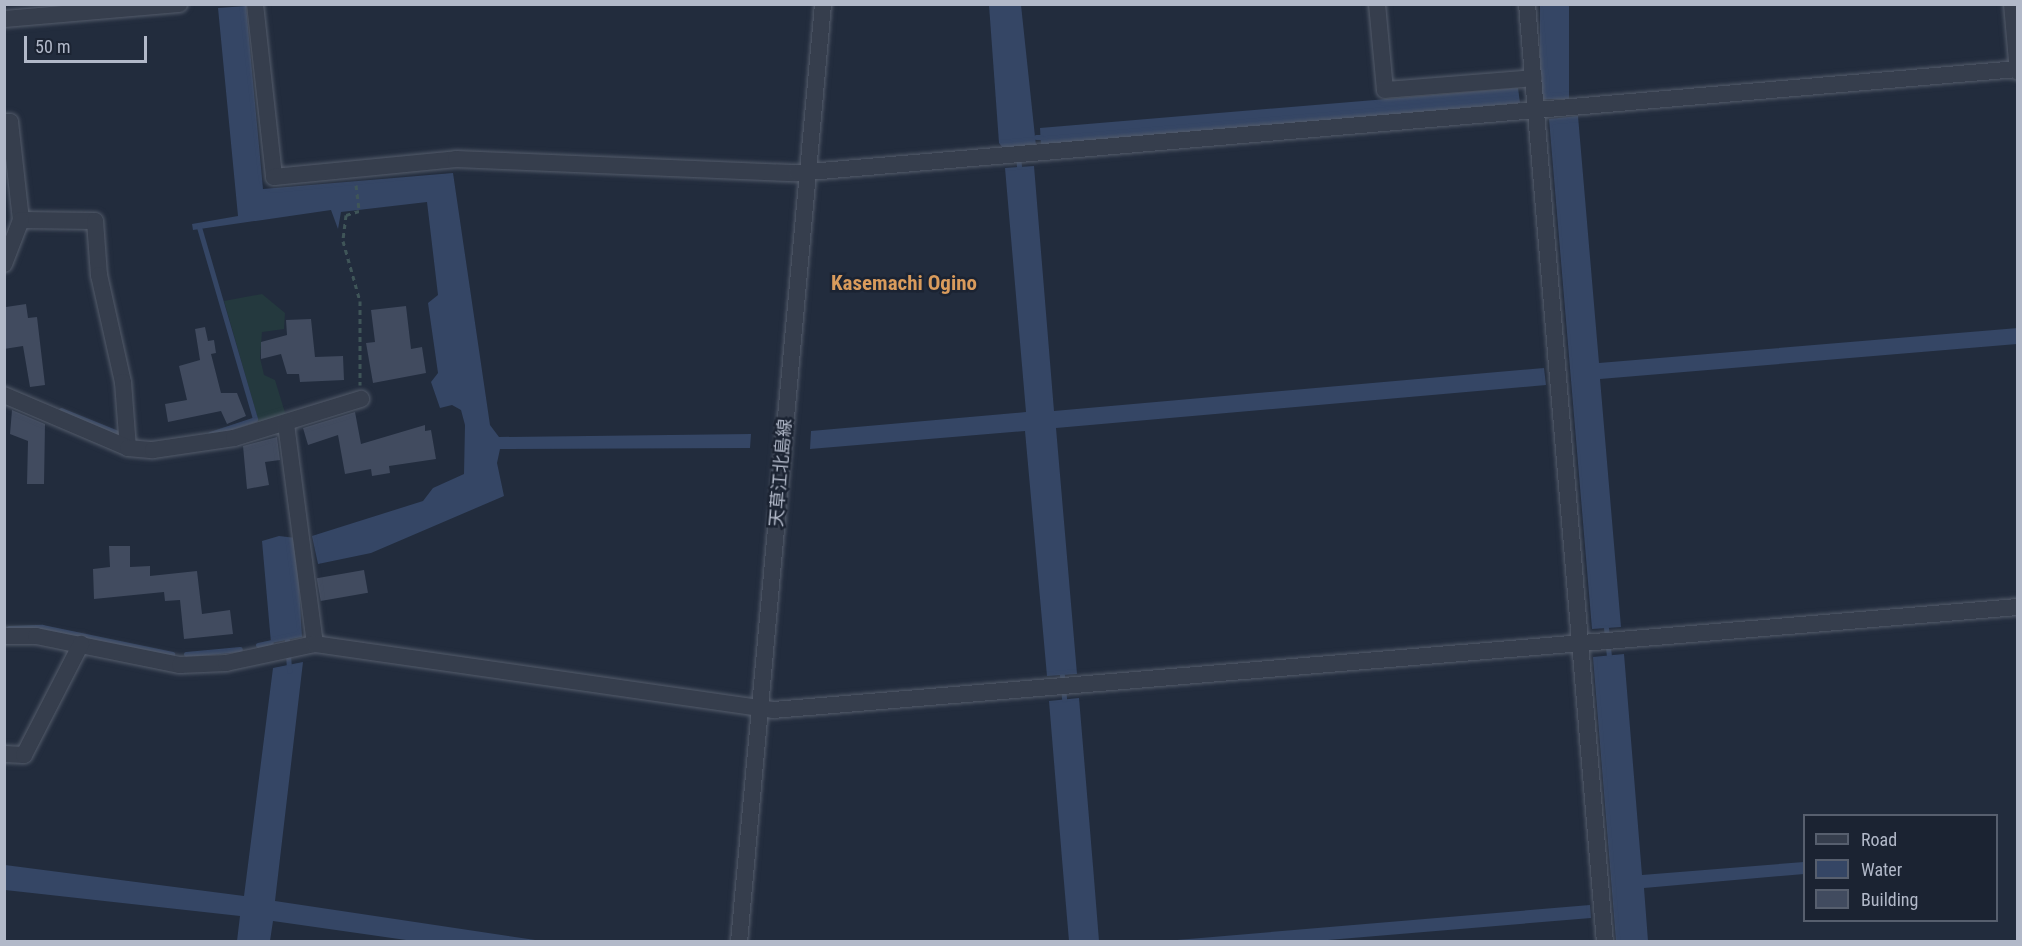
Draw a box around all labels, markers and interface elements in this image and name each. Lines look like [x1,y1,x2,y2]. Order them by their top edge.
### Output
scale bar [27,24,150,62]
text: 50 m [35,36,70,57]
district label: Kasemachi Ogino [831,270,977,296]
street label: 天草江北島線 [766,418,796,528]
legend [1803,814,1998,922]
text: Road [1861,829,1897,850]
text: Water [1861,859,1902,880]
text: Building [1861,889,1918,910]

